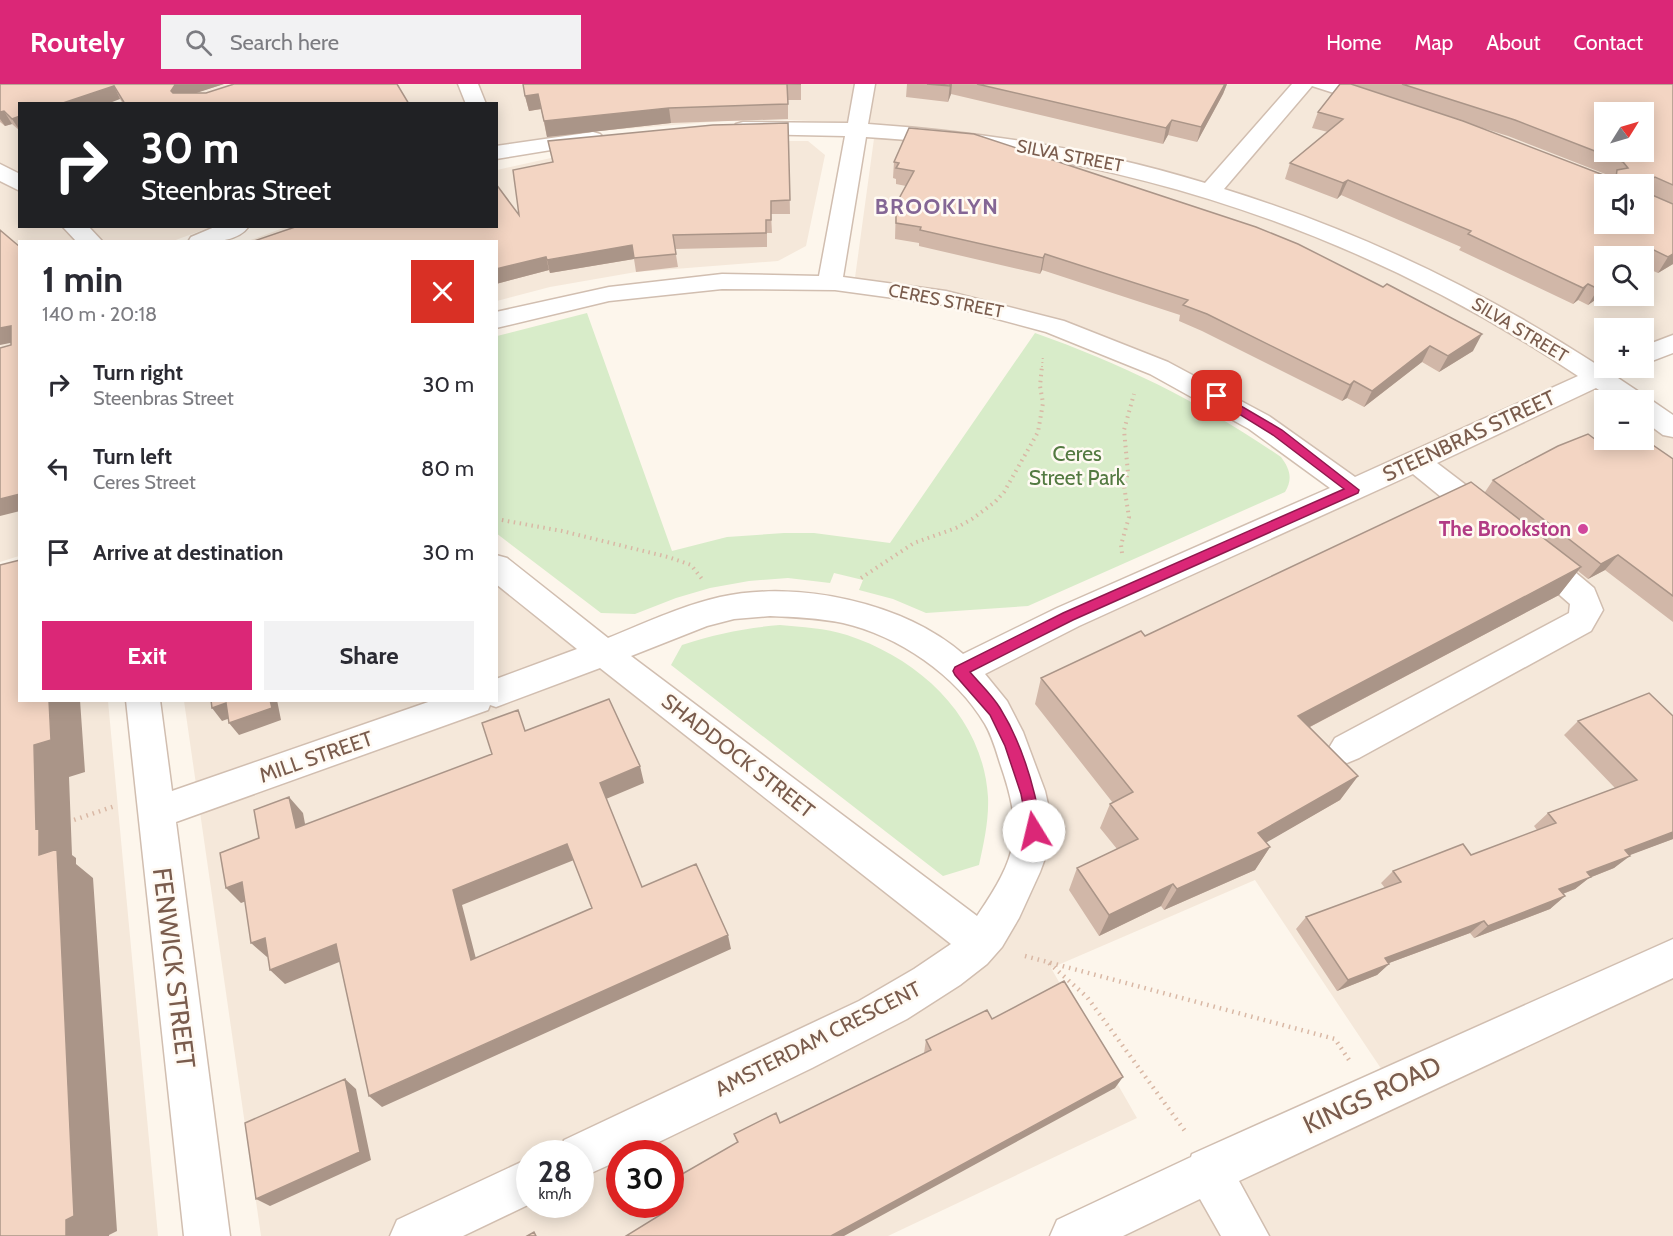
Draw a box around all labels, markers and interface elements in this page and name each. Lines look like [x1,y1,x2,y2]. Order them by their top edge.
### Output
search box [161,15,581,69]
text: Routely [30,25,125,59]
icon: search [182,26,215,59]
text: Search here [230,29,339,56]
text: Home [1326,30,1382,55]
text: Map [1415,30,1453,55]
text: About [1486,30,1540,55]
text: Contact [1573,30,1643,55]
north arrow [1594,102,1654,162]
map controls [1594,102,1654,450]
text: 30 m [141,122,239,174]
icon: right [42,126,120,204]
street label: SILVA STREET [1015,135,1126,177]
text: Steenbras Street [141,174,331,207]
button: sound [1594,174,1654,234]
district label: BROOKLYN [875,193,999,220]
button: search [1594,246,1654,306]
text: 1 min [42,257,123,301]
button: close [411,260,474,323]
street label: CERES STREET [886,279,1006,323]
street label: SILVA STREET [1468,293,1572,367]
text: 140 m · 20:18 [42,302,157,326]
button: + [1594,318,1654,378]
text: Turn right [93,359,183,386]
icon: right [42,368,75,401]
pin [1191,370,1242,421]
text: 30 m [422,371,474,398]
icon: arrive [1200,379,1233,412]
street label: STEENBRAS STREET [1379,385,1559,486]
text: Steenbras Street [93,386,234,410]
button: − [1594,390,1654,450]
park label: Ceres Street Park [1029,441,1126,490]
text: Turn left [93,443,172,470]
icon: left [42,452,75,485]
text: 80 m [421,455,474,482]
text: Ceres Street [93,470,196,494]
place label: The Brookston [1439,516,1571,541]
marker: The Brookston [1576,522,1590,536]
icon: arrive [42,536,75,569]
text: Arrive at destination [93,539,283,566]
text: 30 m [422,539,474,566]
button: Exit [42,621,252,690]
button: Share [264,621,474,690]
street label: SHADDOCK STREET [657,688,820,823]
street label: MILL STREET [256,725,376,788]
position arrow [1002,799,1066,863]
street label: FENWICK STREET [146,866,202,1070]
street label: AMSTERDAM CRESCENT [711,976,925,1101]
street label: KINGS ROAD [1298,1049,1446,1141]
speed limit sign: 30 [606,1140,684,1218]
text: 28 [538,1153,572,1190]
text: km/h [539,1185,571,1203]

